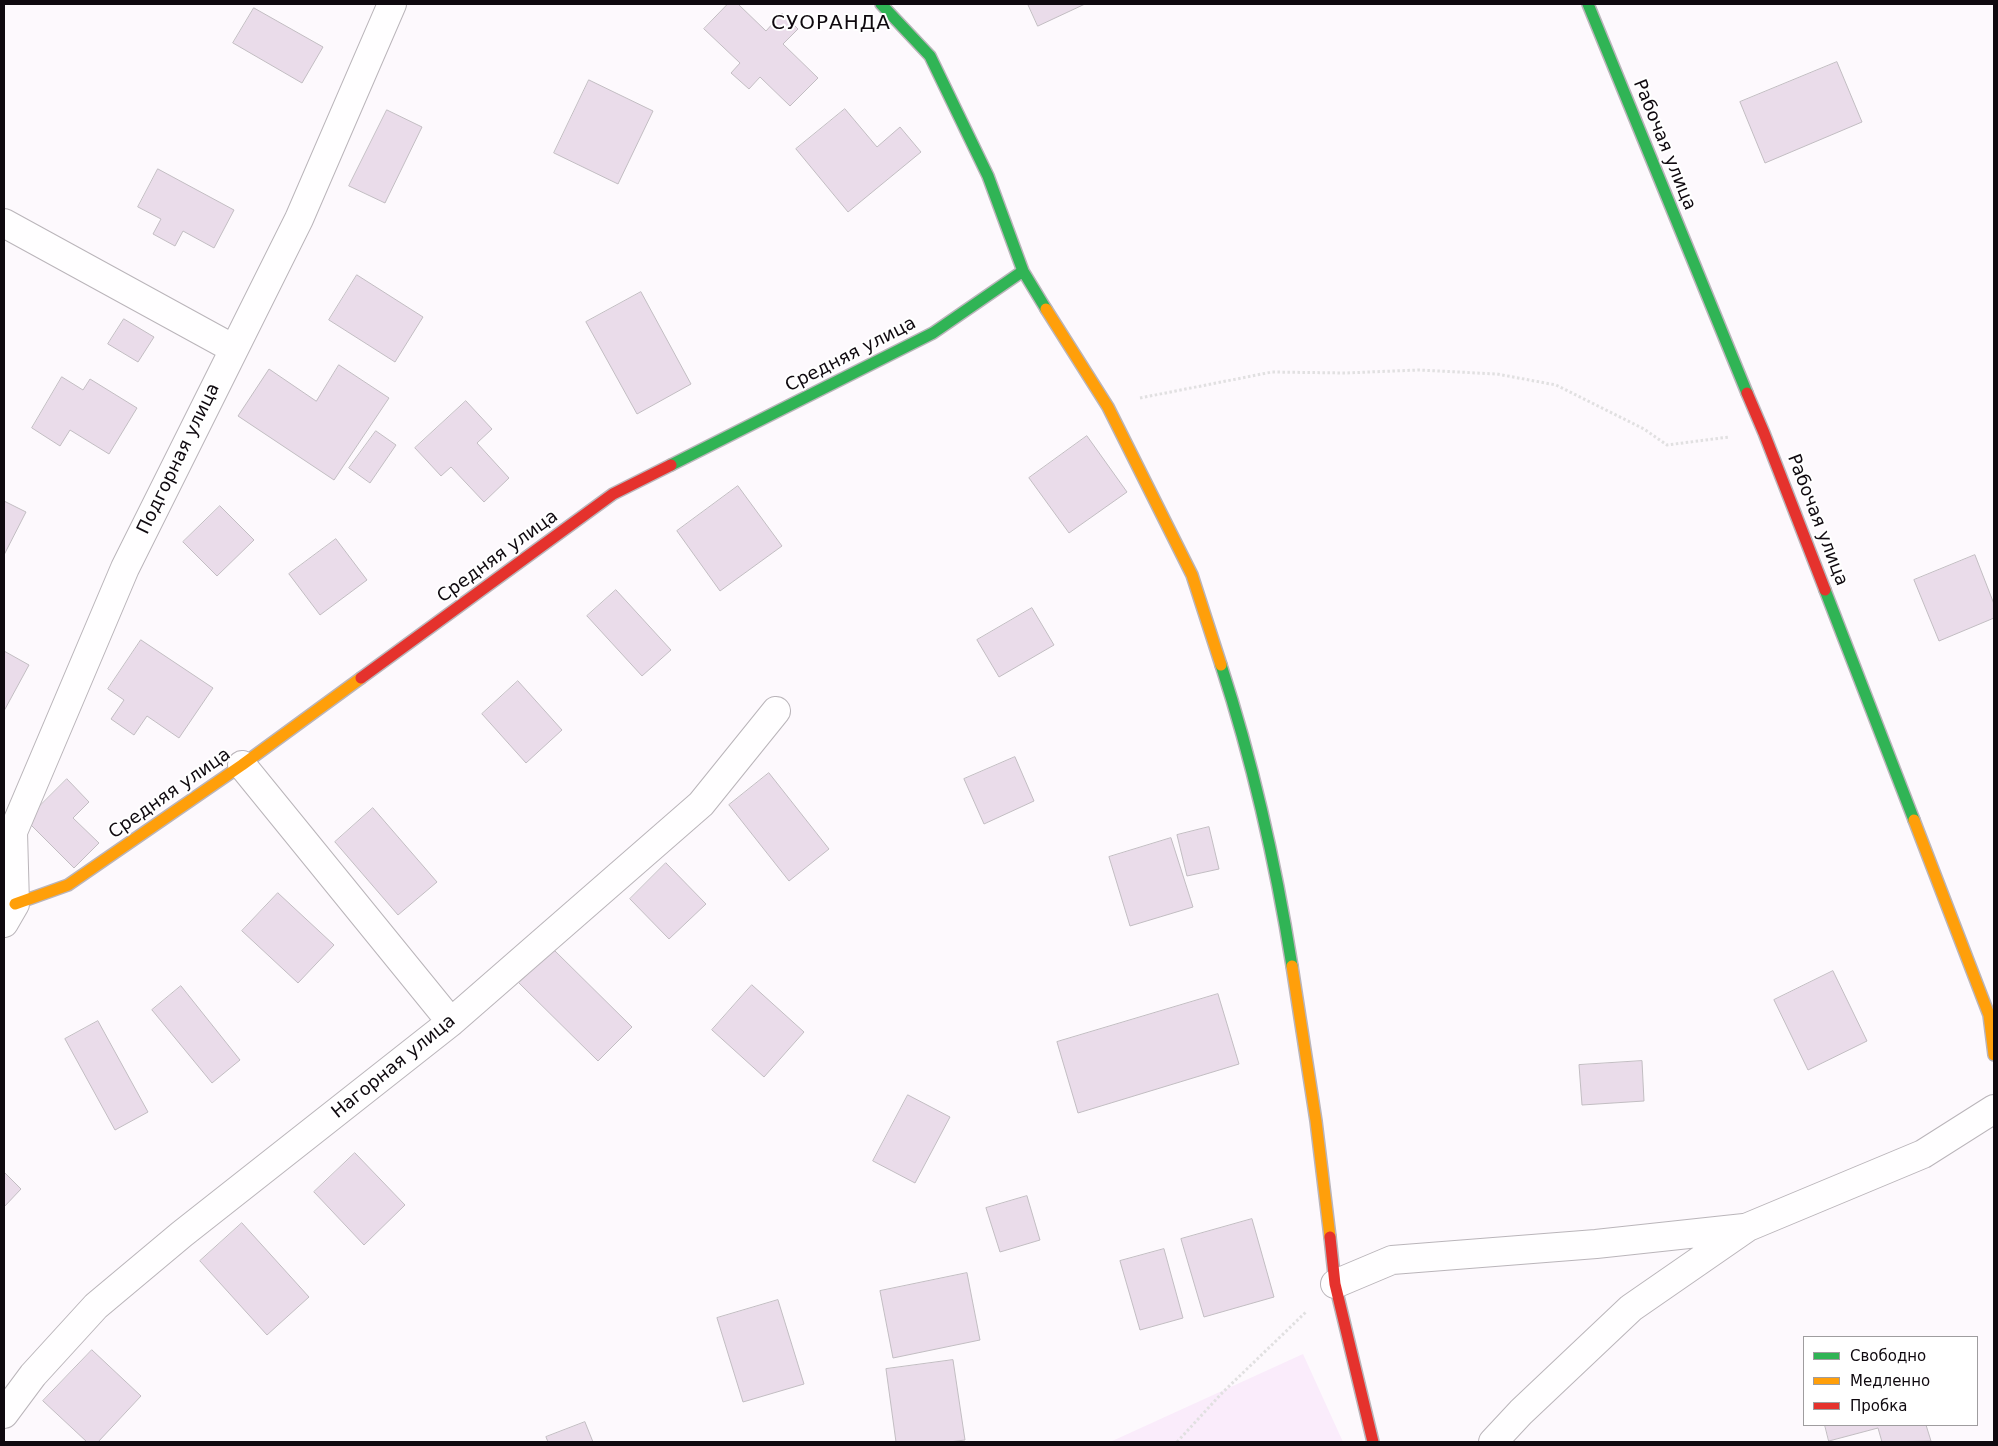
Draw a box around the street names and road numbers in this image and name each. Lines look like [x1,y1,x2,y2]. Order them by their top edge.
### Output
street label: Рабочая улица [1628,76,1700,214]
street label: Средняя улица [782,313,920,397]
street label: Подгорная улица [133,380,225,538]
street label: Рабочая улица [1782,451,1852,589]
street label: Средняя улица [433,506,563,608]
street label: Средняя улица [105,744,235,844]
street label: Нагорная улица [328,1010,460,1124]

